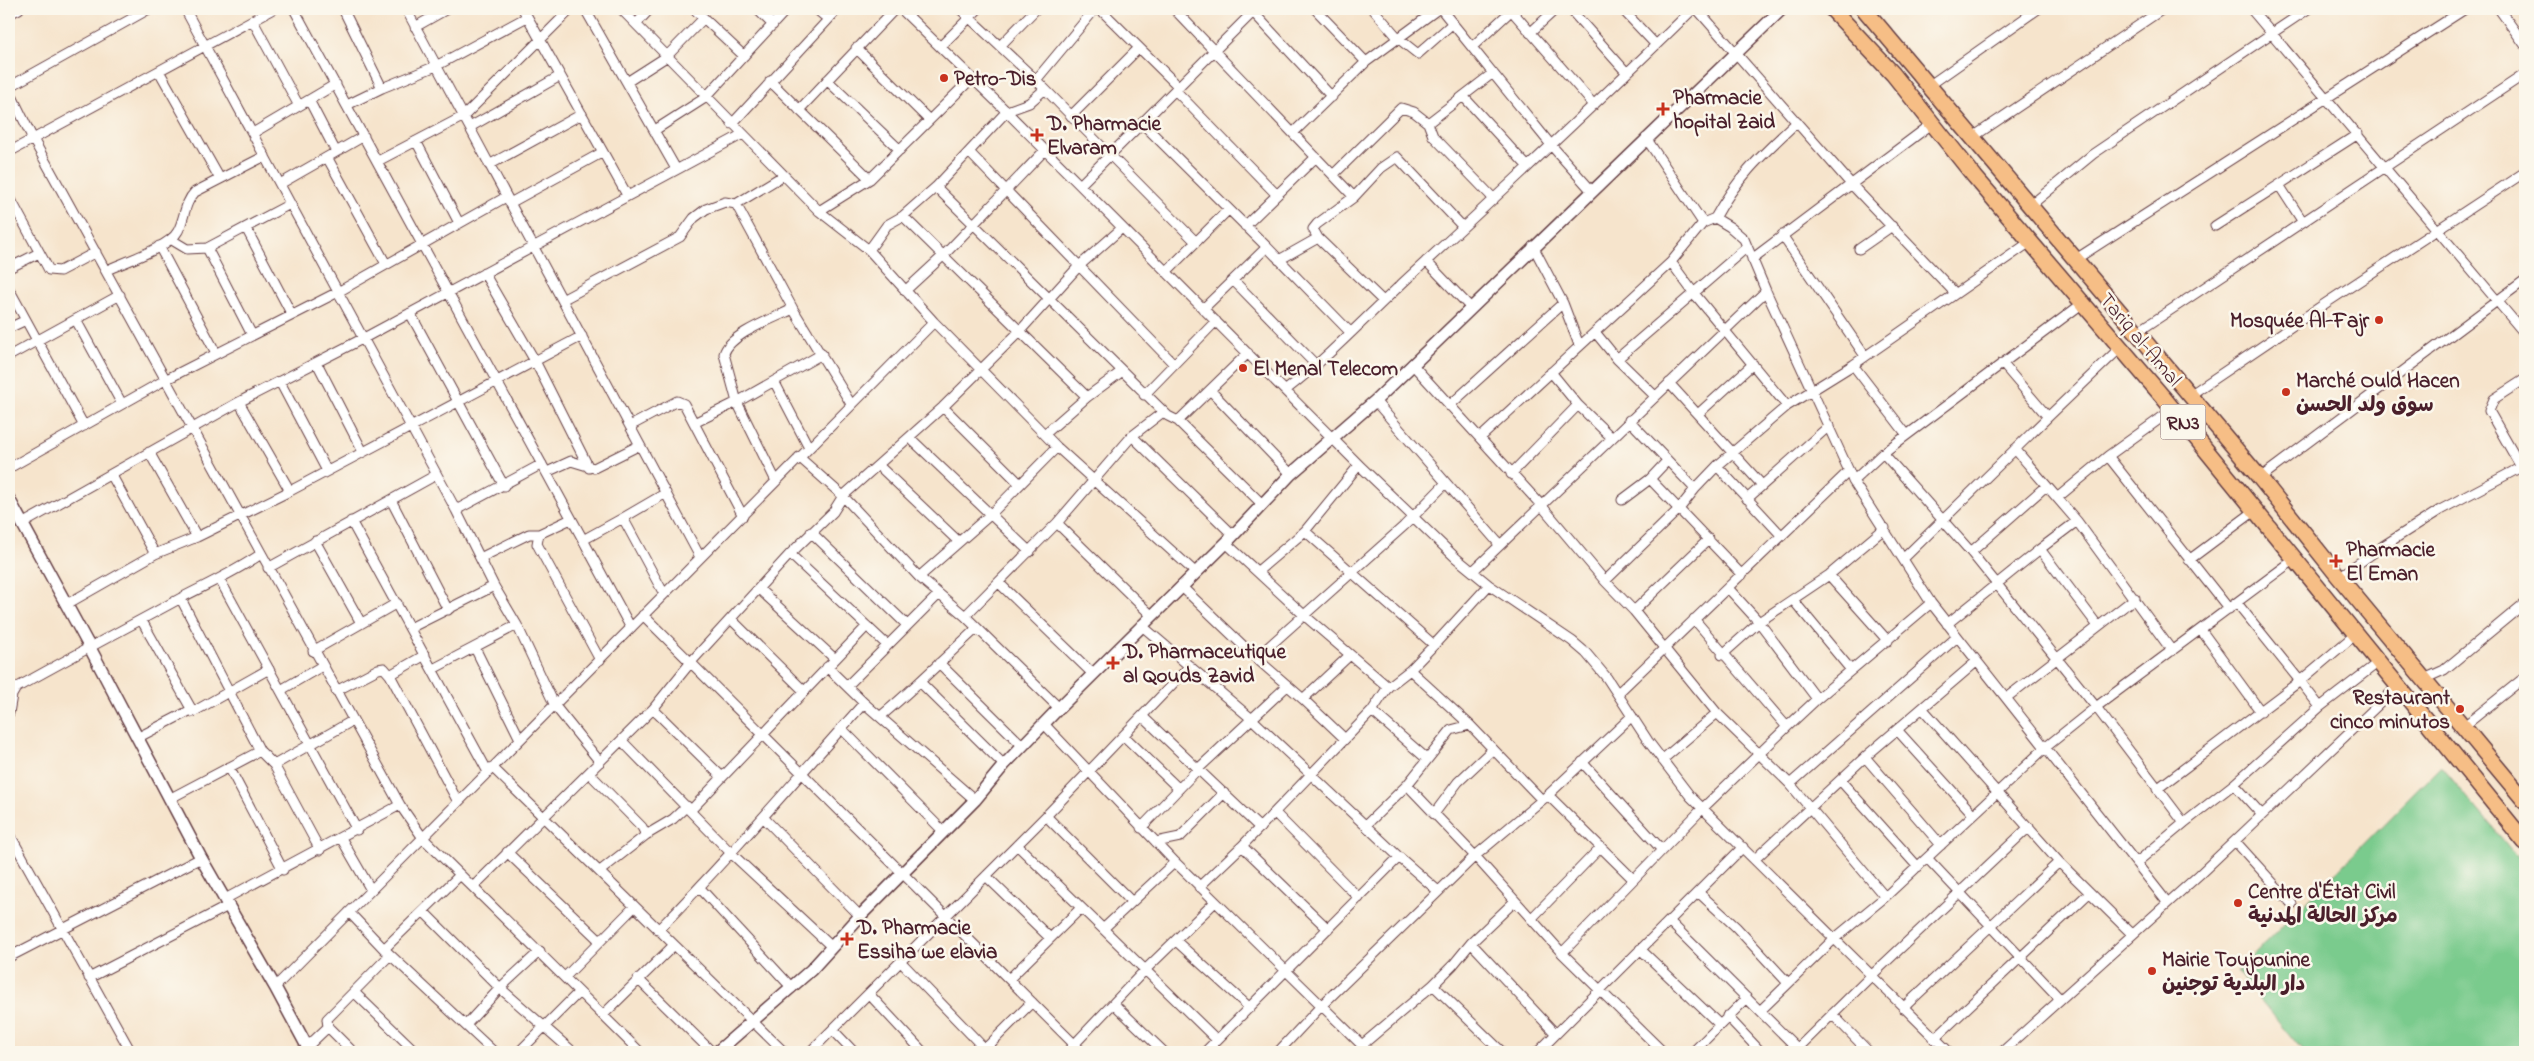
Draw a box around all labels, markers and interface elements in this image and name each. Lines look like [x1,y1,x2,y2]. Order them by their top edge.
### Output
place label: Petro-Dis [954,65,1037,95]
marker: Petro-Dis [938,72,950,84]
place label: Pharmacie hopital Zaid [1673,84,1775,138]
marker: Pharmacie hopital Zaid [1657,103,1669,115]
place label: D. Pharmacie Elvaram [1046,110,1161,164]
marker: D. Pharmacie Elvaram [1031,129,1043,141]
street label: Tariq al-Amal [2091,287,2188,394]
place label: Mosquée Al-Fajr [2230,307,2369,337]
marker: Mosquée Al-Fajr [2373,314,2385,326]
place label: El Menal Telecom [1253,355,1398,385]
marker: El Menal Telecom [1237,362,1249,374]
place label: Marché Ould Hacen سوق ولد الحسن [2296,367,2460,421]
marker: Marché Ould Hacen سوق ولد الحسن [2280,386,2292,398]
road number: RN3 [2160,404,2206,440]
place label: Pharmacie El Eman [2346,536,2435,590]
marker: Pharmacie El Eman [2330,555,2342,567]
place label: D. Pharmaceutique al Qouds Zavid [1122,638,1287,692]
marker: D. Pharmaceutique al Qouds Zavid [1107,657,1119,669]
place label: Restaurant cinco minutos [2330,684,2451,738]
marker: Restaurant cinco minutos [2454,703,2466,715]
place label: Centre d'État Civil مركز الحالة المدنية [2248,878,2398,932]
marker: Centre d'État Civil مركز الحالة المدنية [2232,897,2244,909]
place label: D. Pharmacie Essiha we elavia [856,914,997,968]
marker: D. Pharmacie Essiha we elavia [841,933,853,945]
place label: Mairie Toujounine دار البلدية توجنين [2162,946,2310,1000]
marker: Mairie Toujounine دار البلدية توجنين [2146,965,2158,977]

